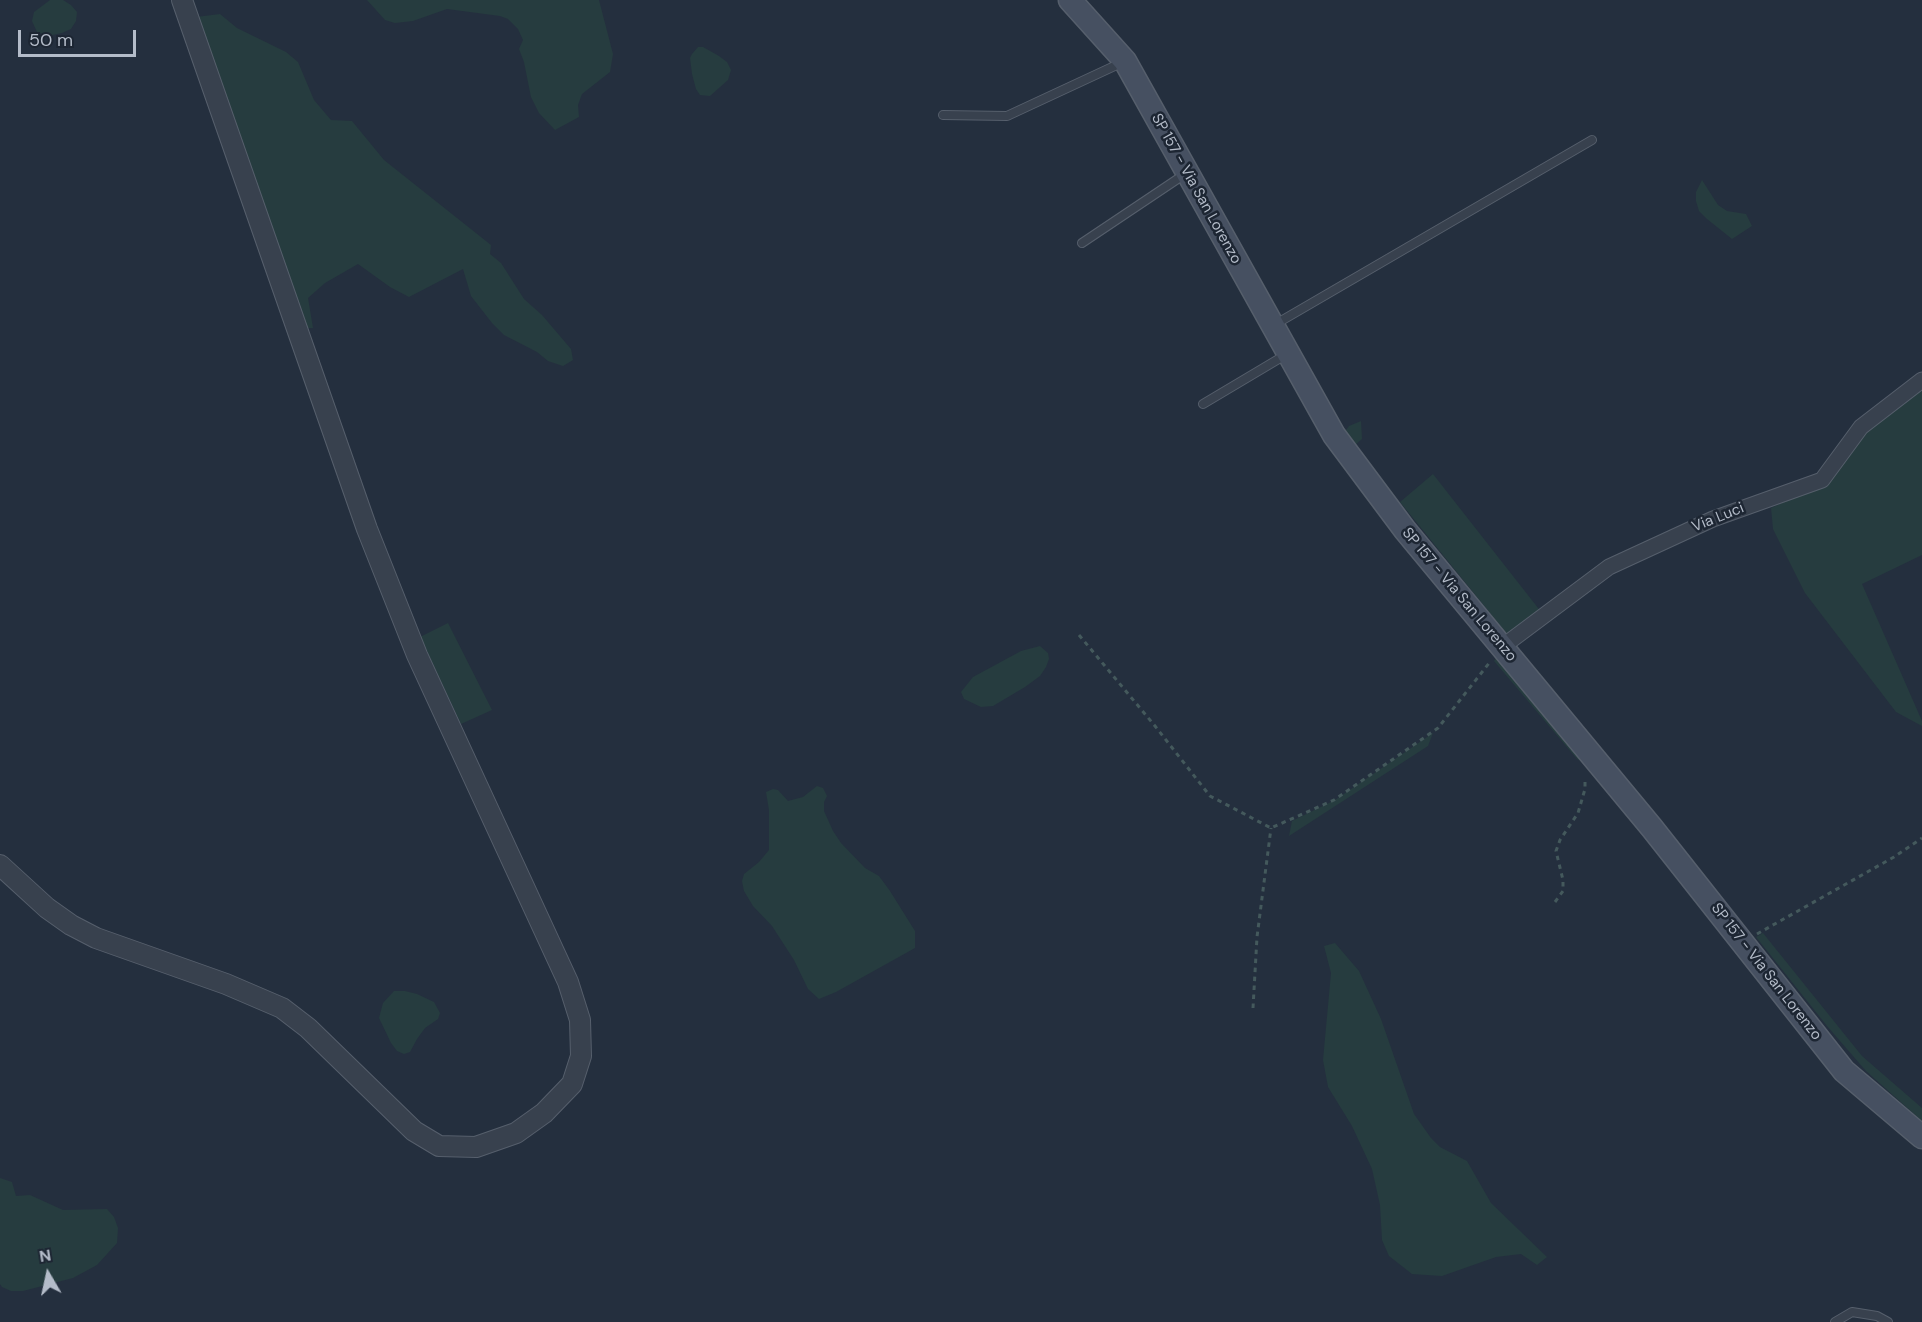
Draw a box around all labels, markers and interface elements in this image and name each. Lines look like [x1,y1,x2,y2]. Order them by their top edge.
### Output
scale bar [21,18,140,56]
text: 50 m [29,28,73,52]
street label: SP 157 - Via San Lorenzo [1147,111,1245,267]
street label: Via Luci [1689,499,1747,537]
street label: SP 157 - Via San Lorenzo [1398,524,1520,666]
street label: SP 157 - Via San Lorenzo [1707,900,1825,1044]
north arrow [18,1244,78,1304]
text: N [38,1244,53,1267]

